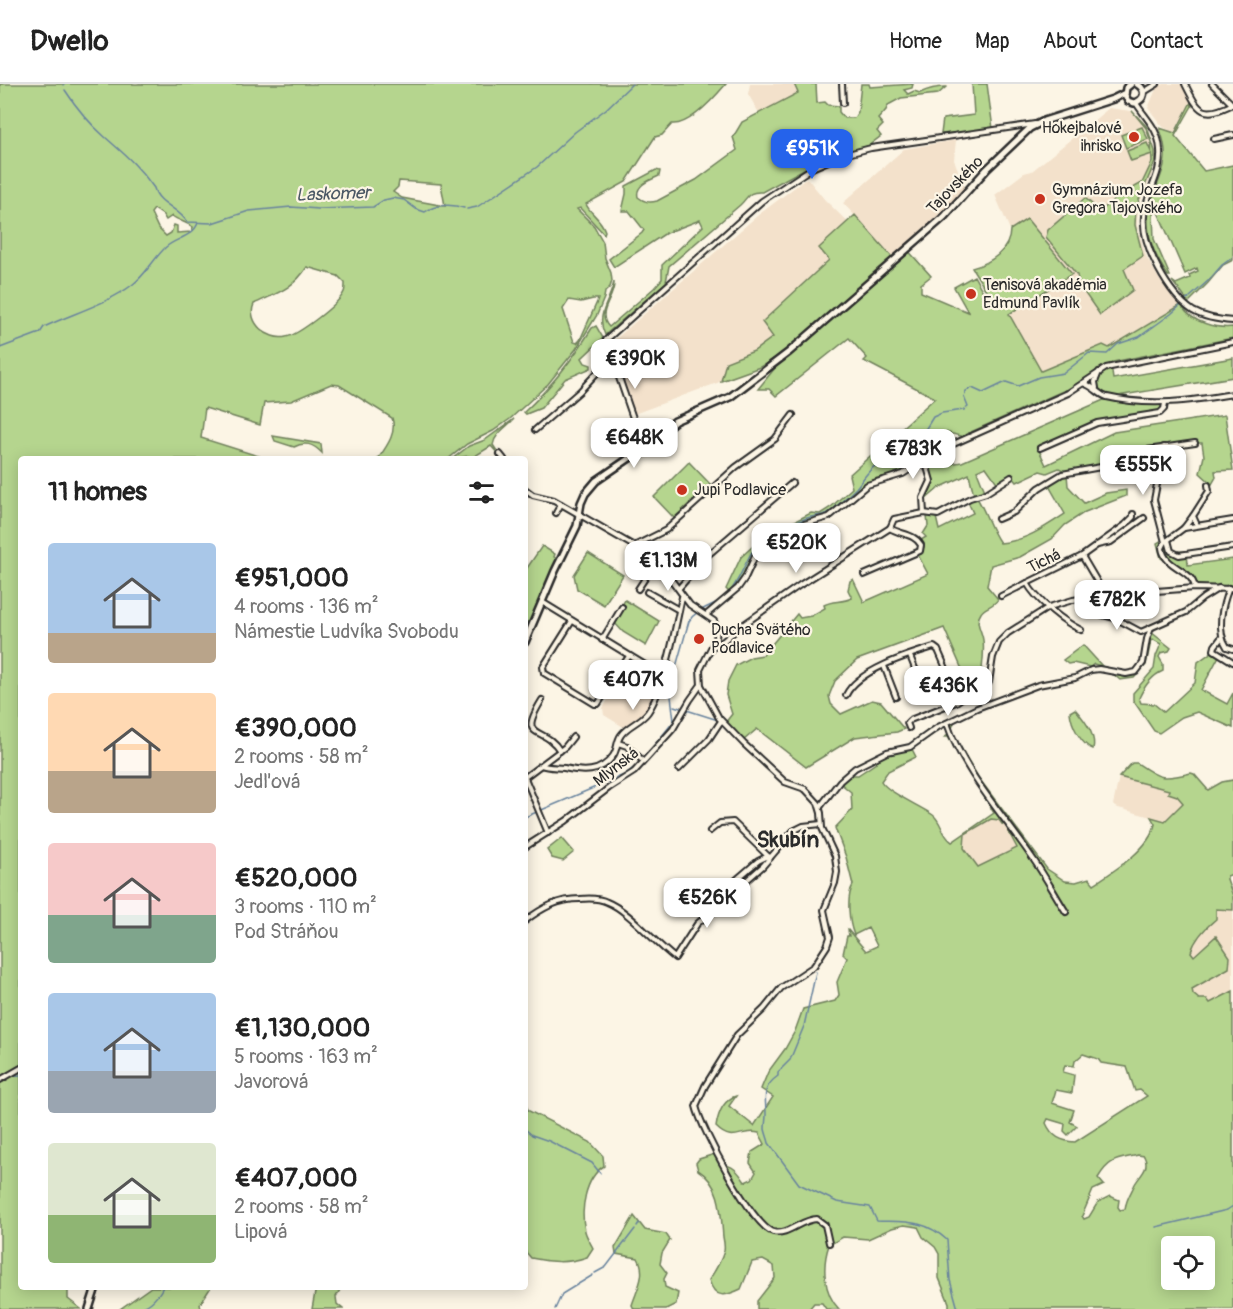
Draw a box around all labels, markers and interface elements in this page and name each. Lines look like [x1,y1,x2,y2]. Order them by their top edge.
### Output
text: Dwello [30,24,109,59]
text: Home [889,28,942,55]
text: Map [975,28,1010,55]
text: About [1043,28,1097,55]
text: Contact [1130,28,1203,55]
place label: Hokejbalové ihrisko [1042,118,1122,156]
pin: €951K [770,129,854,180]
marker: Hokejbalové ihrisko [1127,130,1141,144]
text: €951K [785,136,839,161]
street label: Tajovského [922,151,988,218]
place label: Gymnázium Jozefa Gregora Tajovského [1052,180,1183,218]
water label: Laskomer [295,181,373,207]
marker: Gymnázium Jozefa Gregora Tajovského [1033,192,1047,206]
place label: Tenisová akadémia Edmund Pavlík [983,275,1107,313]
marker: Tenisová akadémia Edmund Pavlík [964,287,978,301]
pin: €390K [593,339,677,390]
text: €390K [605,346,665,371]
pin: €648K [592,418,676,469]
text: €648K [605,425,663,450]
pin: €783K [871,429,955,480]
text: €783K [884,436,942,461]
pin: €555K [1101,445,1185,496]
text: €555K [1114,452,1172,477]
text: 11 homes [48,476,147,508]
icon: filters [465,476,498,509]
place label: Jupi Podlavice [694,480,786,500]
marker: Jupi Podlavice [675,483,689,497]
pin: €520K [754,523,838,574]
text: €520K [766,530,826,555]
pin: €1.13M [619,541,717,592]
street label: Tichá [1024,544,1064,578]
text: €1.13M [639,548,697,573]
text: €951,000 [234,562,349,594]
icon: home [96,567,168,639]
pin: €782K [1075,580,1159,631]
text: €782K [1088,587,1146,612]
text: 4 rooms · 136 m² [234,594,379,619]
text: Námestie Ludvíka Svobodu [234,619,459,644]
place label: Ducha Svätého Podlavice [711,620,811,658]
marker: Ducha Svätého Podlavice [692,632,706,646]
pin: €407K [591,660,675,711]
pin: €436K [906,666,990,717]
text: €407K [602,667,664,692]
text: €436K [918,673,978,698]
text: €390,000 [234,712,357,744]
icon: home [96,717,168,789]
street label: Mlynská [589,743,643,791]
text: 2 rooms · 58 m² [234,744,369,769]
text: Jedľová [234,769,300,794]
district label: Skubín [757,826,819,854]
text: €520,000 [234,862,357,894]
icon: home [96,867,168,939]
pin: €526K [665,878,749,929]
text: €526K [678,885,736,910]
text: 3 rooms · 110 m² [234,894,377,919]
text: Pod Stráňou [234,919,338,944]
text: €1,130,000 [234,1012,370,1044]
icon: home [96,1017,168,1089]
text: 5 rooms · 163 m² [234,1044,378,1069]
text: Javorová [234,1069,308,1094]
text: €407,000 [234,1162,358,1194]
icon: home [96,1167,168,1239]
text: 2 rooms · 58 m² [234,1194,369,1219]
text: Lipová [234,1219,287,1244]
map controls [1161,1236,1215,1290]
button: locate [1161,1236,1215,1290]

